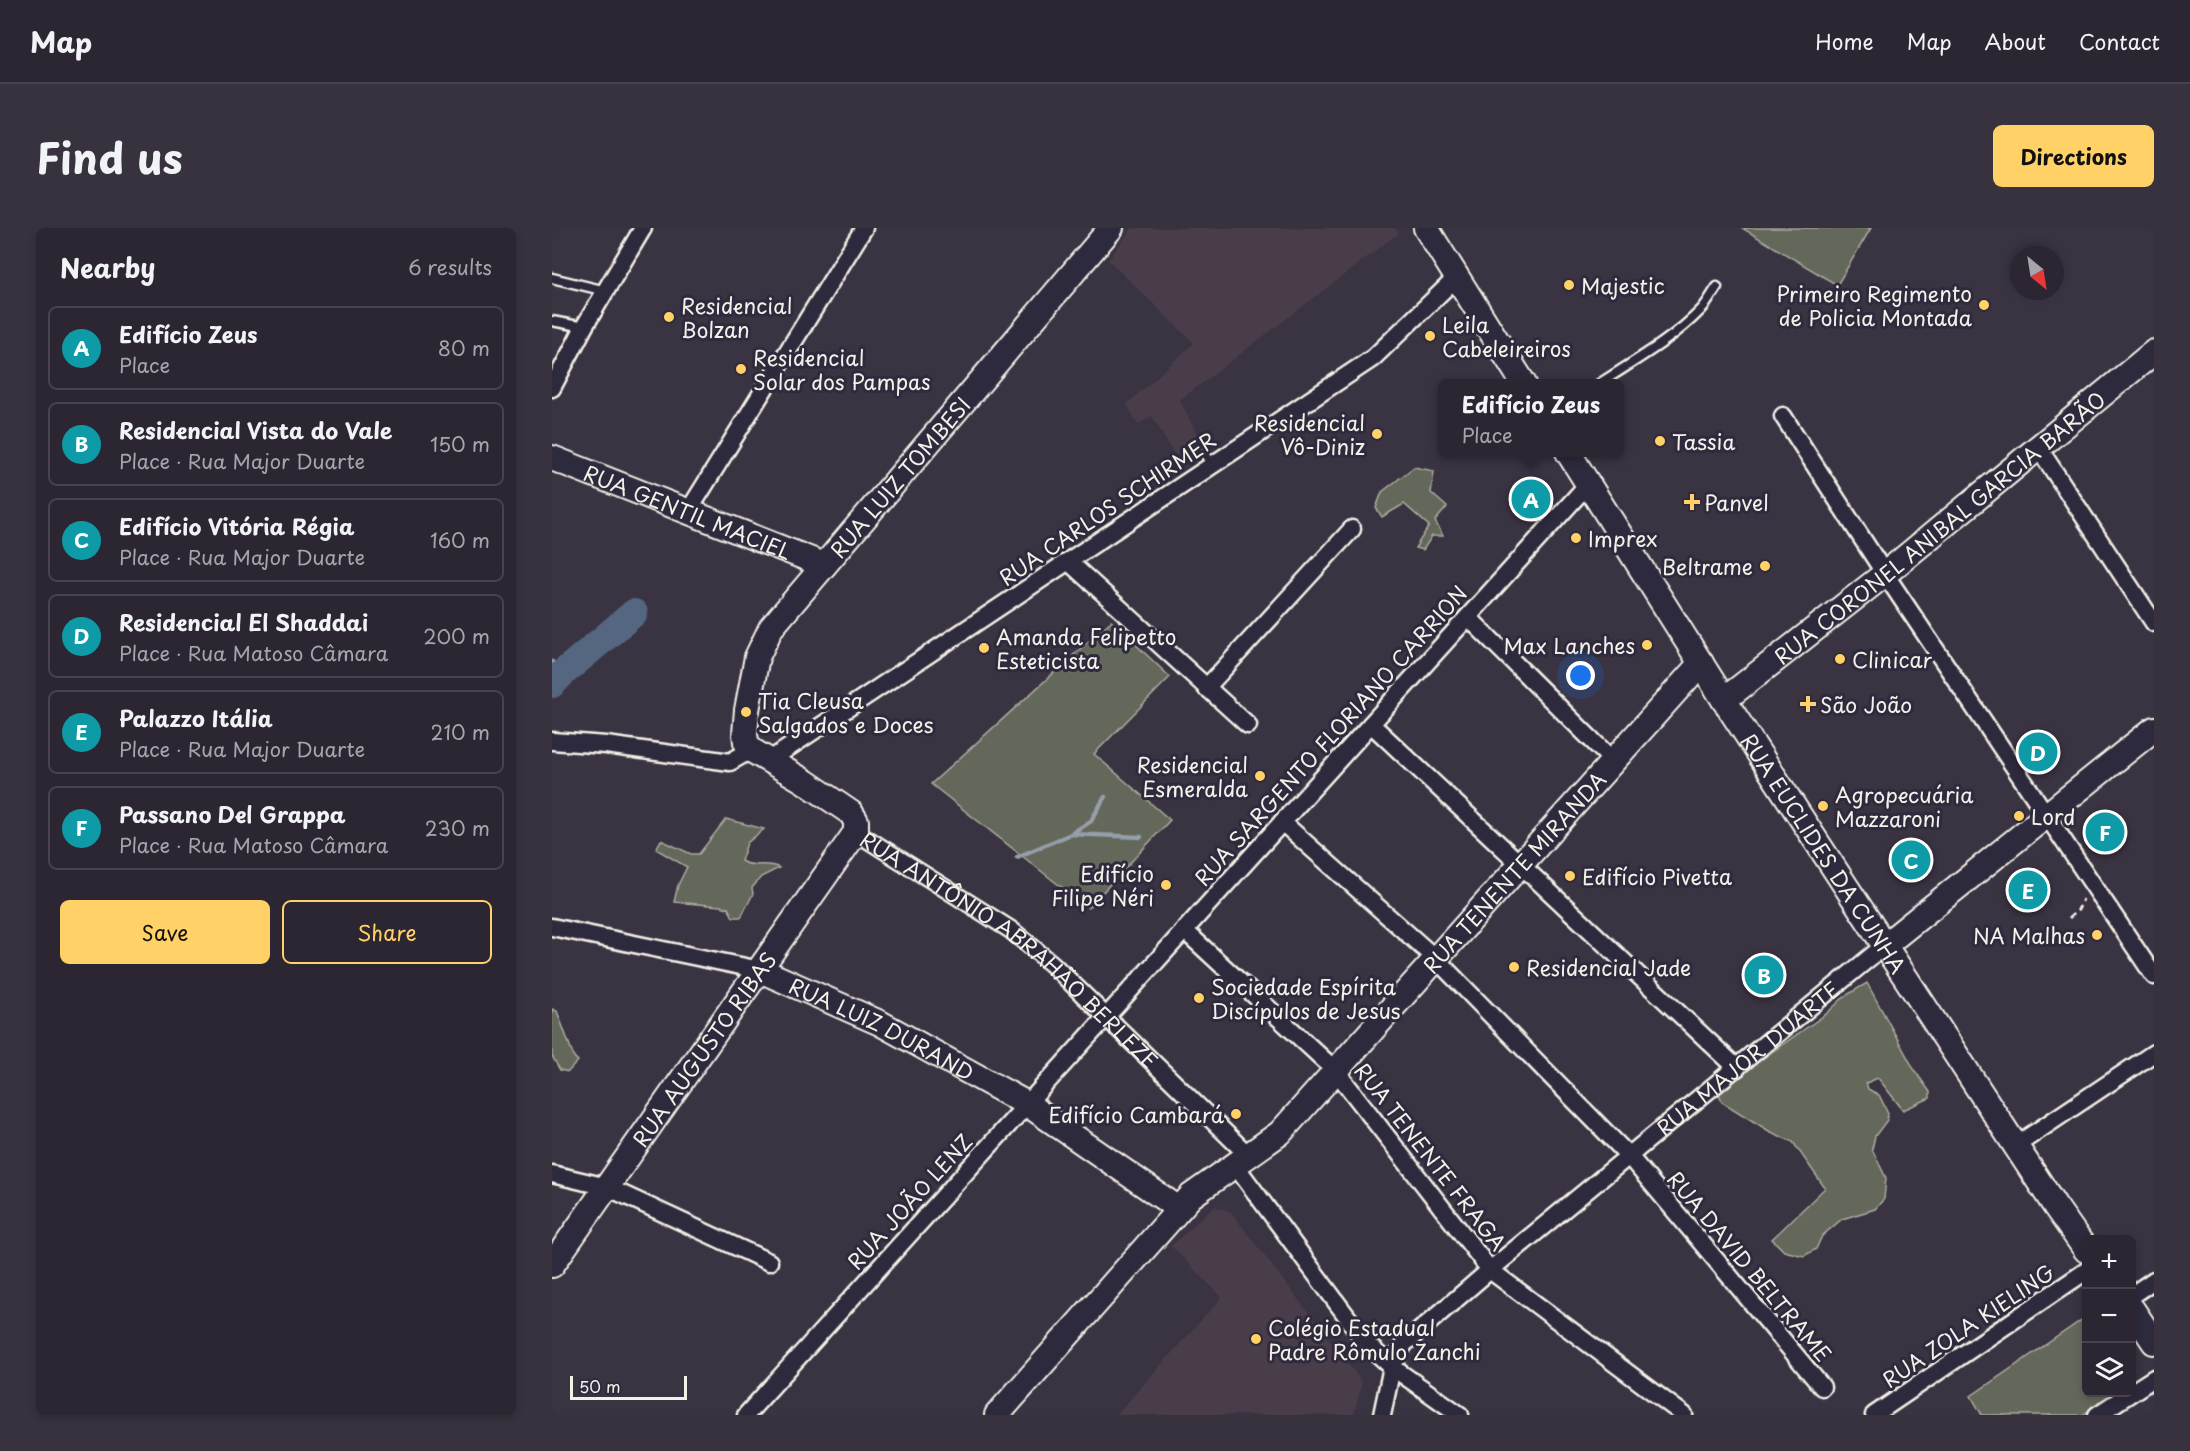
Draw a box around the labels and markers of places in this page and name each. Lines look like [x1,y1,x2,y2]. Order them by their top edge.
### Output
place label: Majestic [1581,269,1665,301]
place label: Primeiro Regimento de Policia Montada [1776,277,1973,333]
marker: Majestic [1562,278,1576,292]
place label: Residencial Bolzan [681,289,792,345]
marker: Primeiro Regimento de Policia Montada [1977,298,1991,312]
place label: Leila Cabeleireiros [1442,308,1571,364]
marker: Residencial Bolzan [662,310,676,324]
marker: Leila Cabeleireiros [1423,329,1437,343]
place label: Residencial Solar dos Pampas [753,341,931,397]
marker: Residencial Solar dos Pampas [734,362,748,376]
place label: Residencial Vô-Diniz [1254,406,1365,462]
place label: Tassia [1672,425,1735,457]
marker: Residencial Vô-Diniz [1370,427,1384,441]
marker: Tassia [1653,434,1667,448]
pin: A [1512,476,1550,522]
place label: Panvel [1704,486,1769,518]
marker: Panvel [1685,495,1699,509]
place label: Imprex [1588,522,1657,554]
marker: Imprex [1569,531,1583,545]
place label: Beltrame [1662,550,1753,582]
marker: Beltrame [1758,559,1772,573]
place label: Amanda Felipetto Esteticista [996,620,1176,676]
place label: Max Lanches [1504,629,1635,661]
marker: Max Lanches [1640,638,1654,652]
marker: Amanda Felipetto Esteticista [977,641,991,655]
place label: Clinicar [1852,643,1933,675]
marker: Clinicar [1833,652,1847,666]
place label: Tia Cleusa Salgados e Doces [758,684,933,740]
place label: São João [1820,688,1912,720]
marker: São João [1801,697,1815,711]
marker: Tia Cleusa Salgados e Doces [739,705,753,719]
pin: D [2018,730,2058,774]
place label: Residencial Esmeralda [1137,748,1248,804]
marker: Residencial Esmeralda [1253,769,1267,783]
place label: Agropecuária Mazzaroni [1835,778,1974,834]
marker: Agropecuária Mazzaroni [1816,799,1830,813]
place label: Lord [2031,800,2076,832]
marker: Lord [2012,809,2026,823]
pin: F [2086,810,2124,854]
pin: C [1892,838,1930,882]
place label: Edifício Filipe Néri [1051,857,1154,913]
place label: Edifício Pivetta [1582,860,1732,892]
pin: E [2008,868,2048,912]
marker: Edifício Pivetta [1563,869,1577,883]
marker: Edifício Filipe Néri [1159,878,1173,892]
place label: NA Malhas [1973,919,2085,951]
marker: NA Malhas [2090,928,2104,942]
place label: Residencial Jade [1526,951,1691,983]
pin: B [1744,952,1784,998]
marker: Residencial Jade [1507,960,1521,974]
place label: Sociedade Espírita Discípulos de Jesus [1211,970,1401,1026]
marker: Sociedade Espírita Discípulos de Jesus [1192,991,1206,1005]
place label: Edifício Cambará [1048,1098,1225,1130]
marker: Edifício Cambará [1229,1107,1243,1121]
place label: Colégio Estadual Padre Rômulo Zanchi [1268,1311,1481,1367]
marker: Colégio Estadual Padre Rômulo Zanchi [1249,1332,1263,1346]

